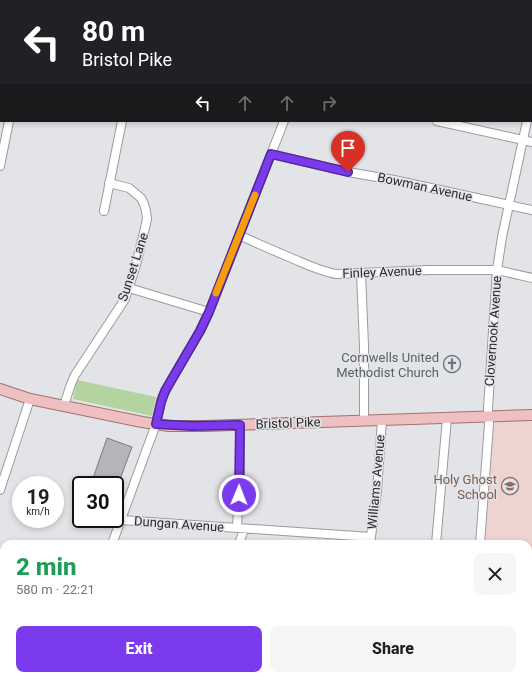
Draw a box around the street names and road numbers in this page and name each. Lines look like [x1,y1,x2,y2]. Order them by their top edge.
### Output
street label: Bowman Avenue [376,170,474,204]
street label: Sunset Lane [115,231,151,303]
street label: Finley Avenue [342,263,422,281]
street label: Clovernook Avenue [482,275,504,387]
street label: Bristol Pike [255,414,321,432]
street label: Williams Avenue [364,434,388,530]
street label: Dungan Avenue [134,513,225,535]

